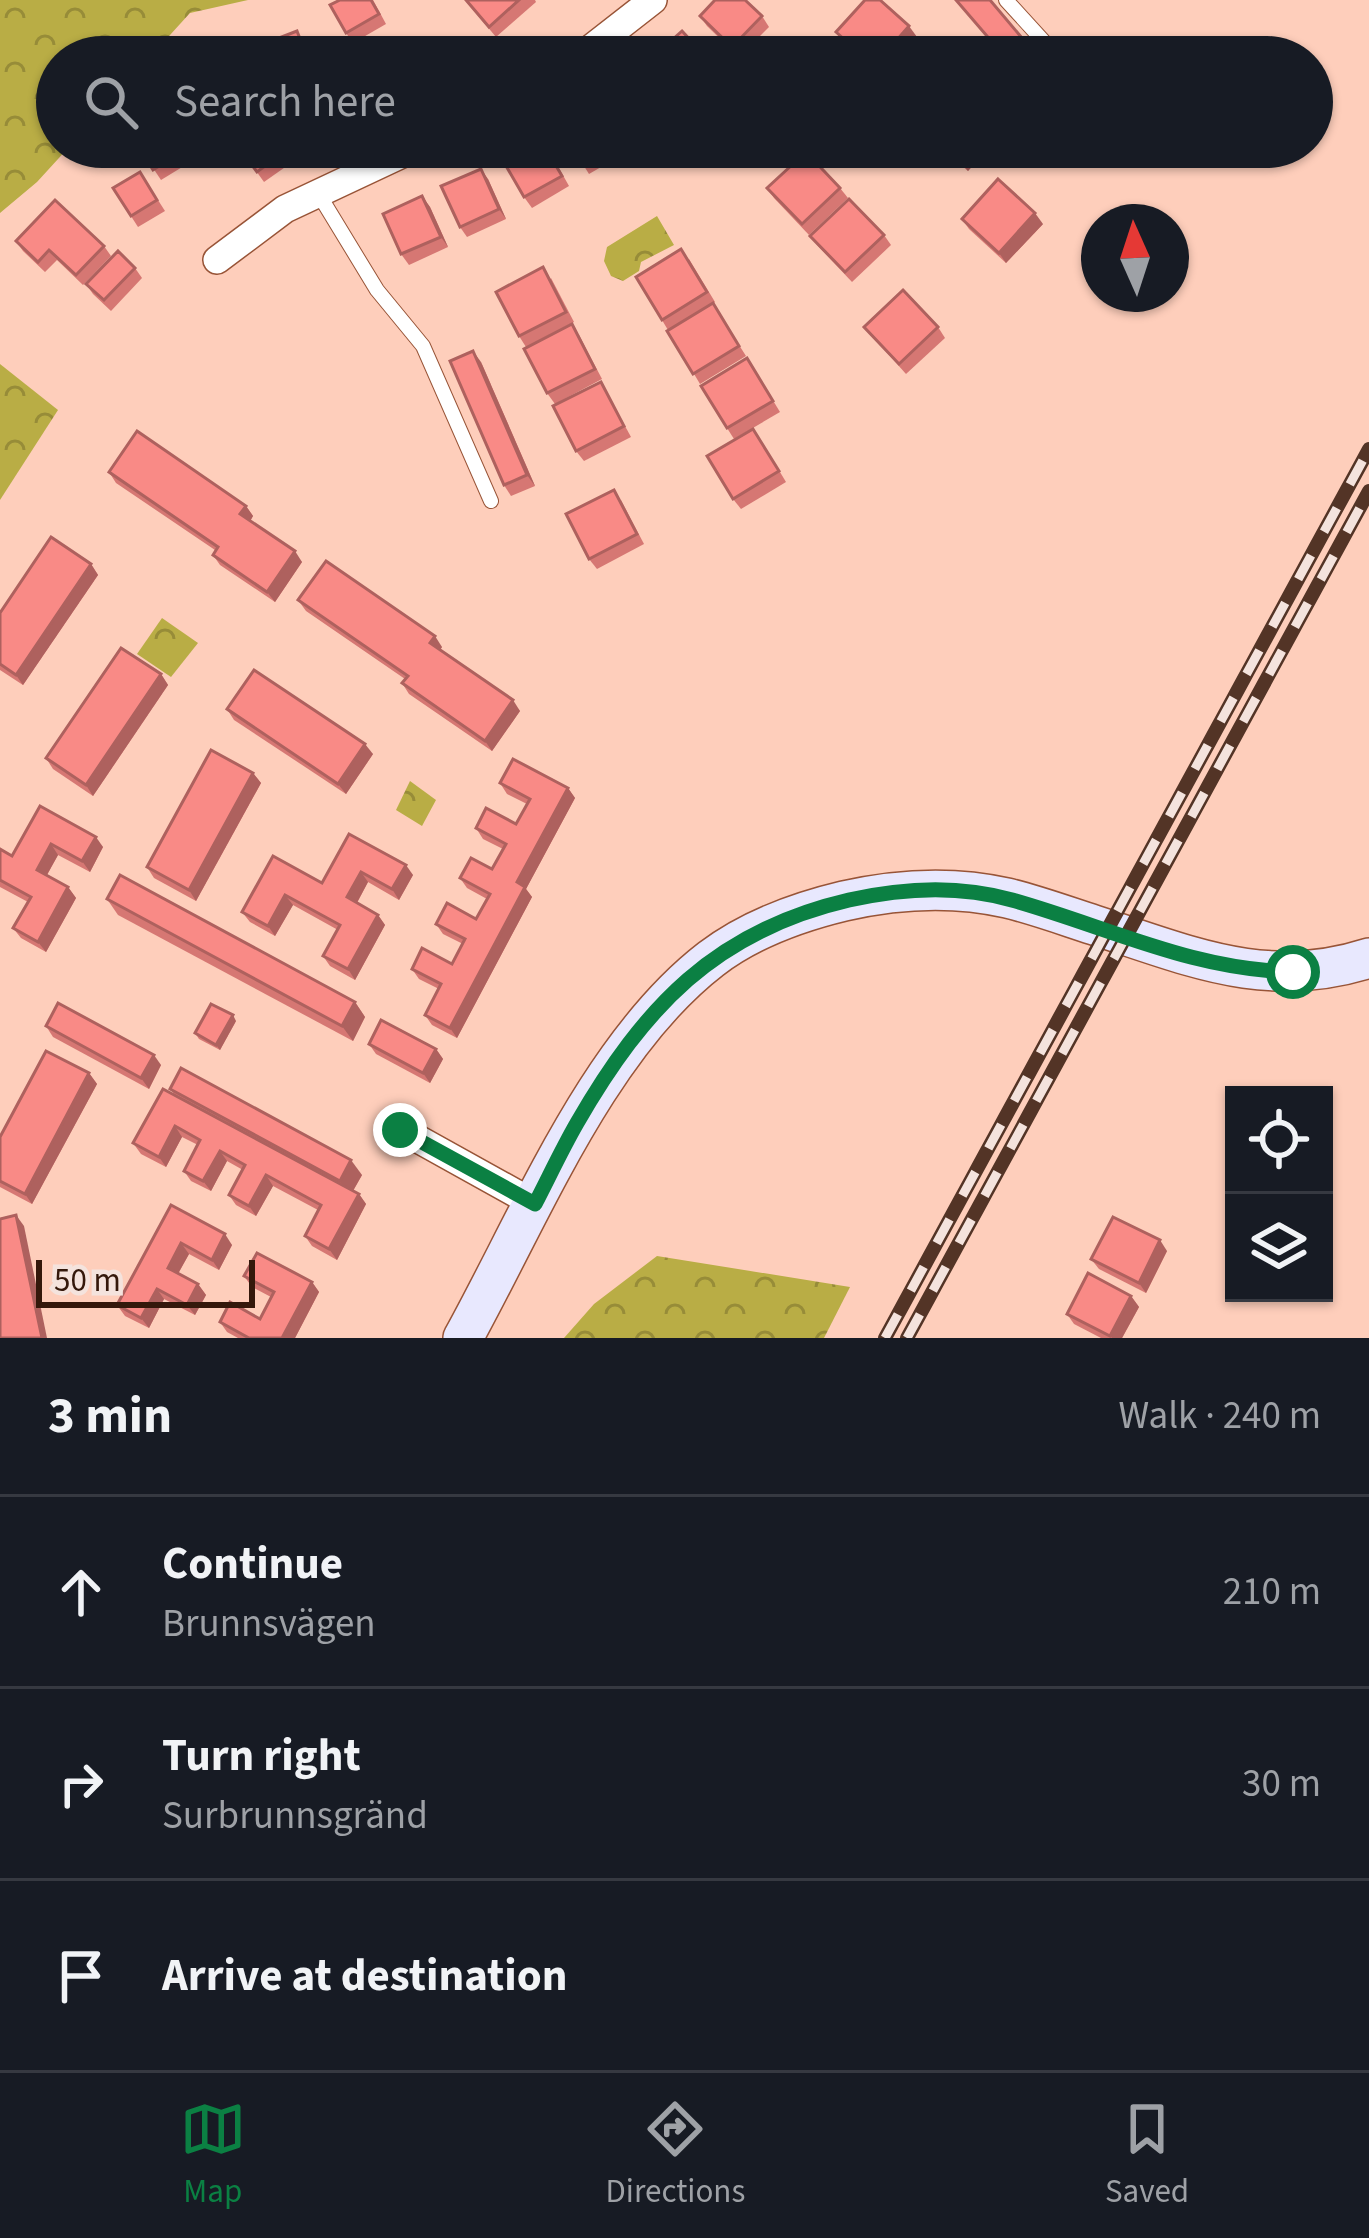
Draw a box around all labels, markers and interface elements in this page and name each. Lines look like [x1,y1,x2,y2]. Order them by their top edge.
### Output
search box [36,36,1333,168]
icon: search [78,69,144,135]
text: Search here [174,70,396,134]
north arrow [1081,204,1189,312]
route start [1266,945,1320,999]
map controls [1225,1086,1333,1302]
button: locate [1225,1086,1333,1194]
route end [373,1103,427,1157]
button: layers [1225,1194,1333,1302]
scale bar [36,1254,255,1307]
text: 50 m [54,1257,121,1304]
text: 3 min [48,1380,172,1452]
text: Walk · 240 m [1118,1388,1321,1444]
text: Continue [162,1532,343,1596]
icon: ahead [48,1559,114,1625]
text: 210 m [1223,1564,1321,1620]
text: Brunnsvägen [162,1596,376,1652]
text: Turn right [162,1724,361,1788]
icon: right [48,1751,114,1817]
text: 30 m [1242,1756,1321,1812]
text: Surbrunnsgränd [162,1788,428,1844]
icon: arrive [48,1943,114,2009]
text: Arrive at destination [162,1944,567,2008]
tab: Map [180,2096,246,2215]
tab: Directions [606,2096,745,2215]
tab: Saved [1105,2096,1189,2215]

